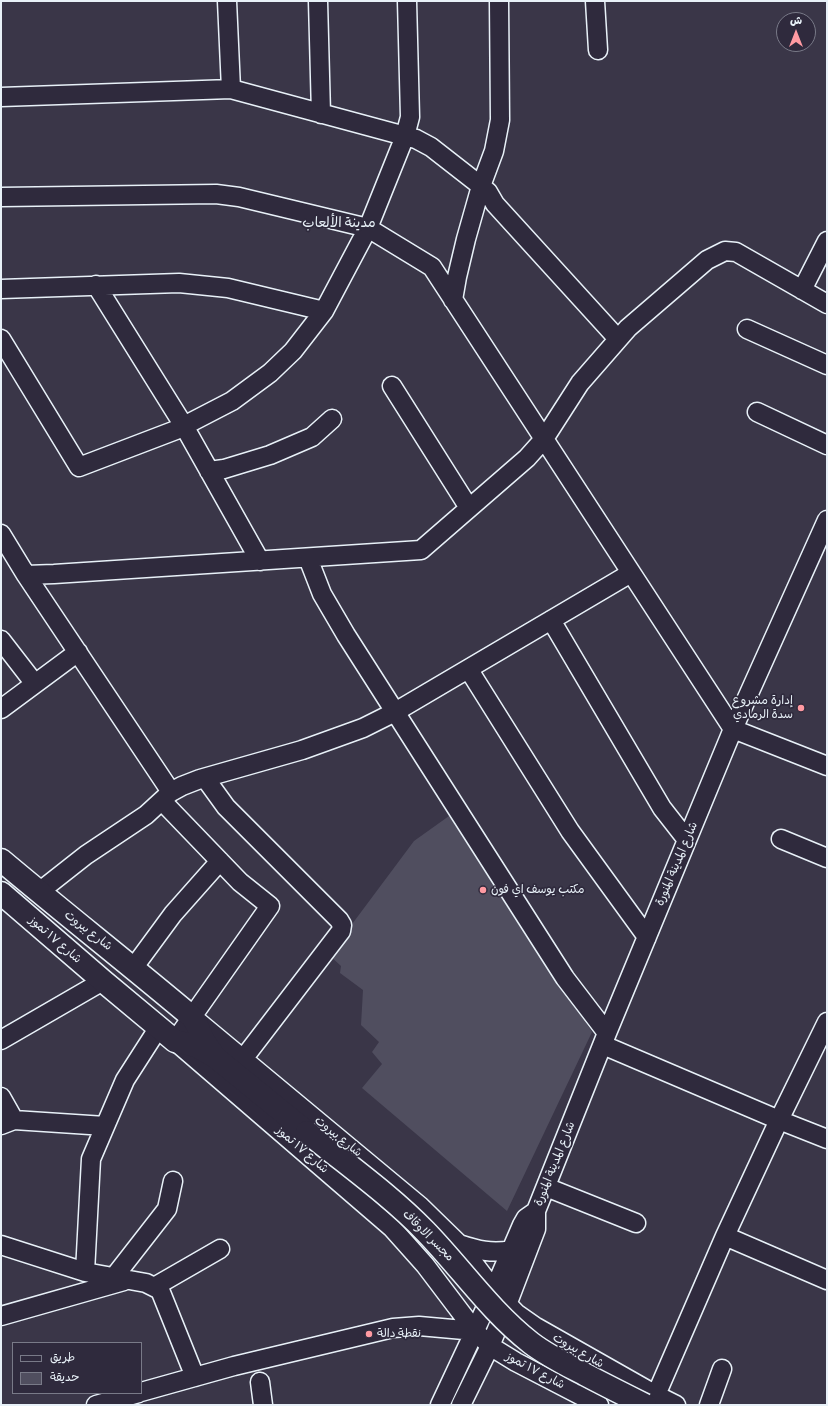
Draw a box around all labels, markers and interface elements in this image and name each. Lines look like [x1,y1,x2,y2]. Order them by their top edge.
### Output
north arrow [776,12,816,52]
text: ش [790,14,802,27]
district label: مدينة الألعاب [302,215,376,231]
place label: إدارة مشروع سدة الرمادي [732,694,793,722]
marker: إدارة مشروع سدة الرمادي [796,703,806,713]
street label: شارع المدينة المنورة [653,820,701,908]
place label: مكتب يوسف اي فون [491,883,584,897]
marker: مكتب يوسف اي فون [478,885,488,895]
street label: شارع بيروت [61,908,115,954]
street label: شارع ١٧ تموز [26,913,84,967]
street label: شارع بيروت [311,1114,365,1160]
street label: شارع المدينة المنورة [531,1120,579,1208]
street label: شارع ١٧ تموز [273,1123,331,1177]
street label: مجسر الاوقاف [399,1207,457,1265]
place label: نقطة دالة [377,1327,421,1341]
marker: نقطة دالة [364,1329,374,1339]
street label: شارع بيروت [550,1331,606,1371]
legend [12,1342,142,1394]
street label: شارع ١٧ تموز [503,1349,567,1393]
text: طريق [50,1350,75,1365]
text: حديقة [50,1370,79,1385]

